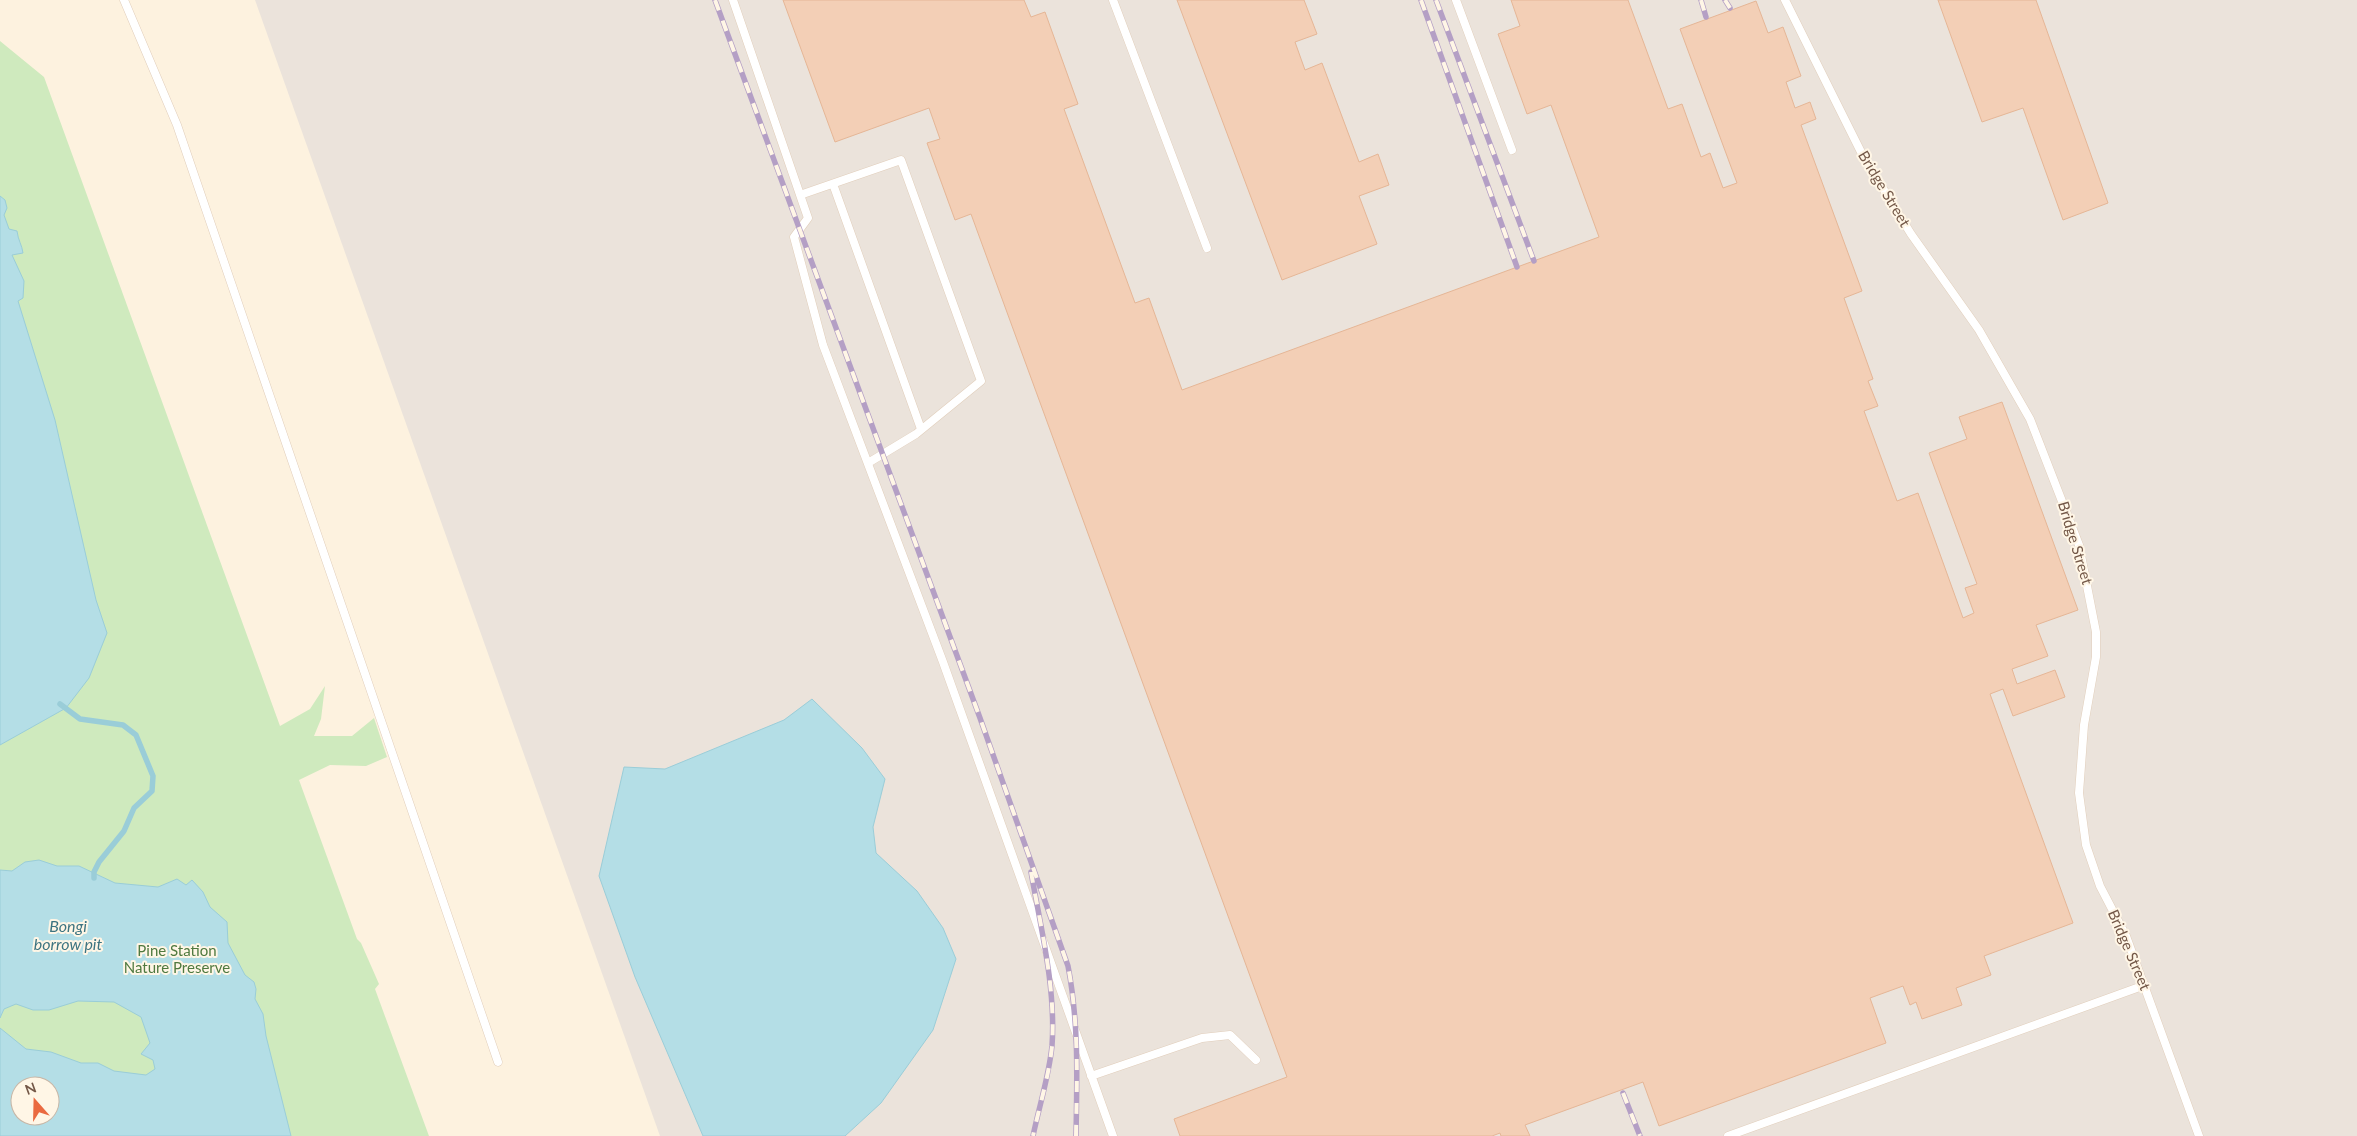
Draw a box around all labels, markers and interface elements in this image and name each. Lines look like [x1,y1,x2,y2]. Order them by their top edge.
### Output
street label: Bridge Street [1855,147,1915,230]
street label: Bridge Street [2055,499,2097,587]
street label: Bridge Street [2105,907,2155,993]
water label: Bongi borrow pit [34,916,103,953]
park label: Pine Station Nature Preserve [124,941,230,976]
north arrow [10,1076,60,1126]
text: N [22,1078,38,1098]

